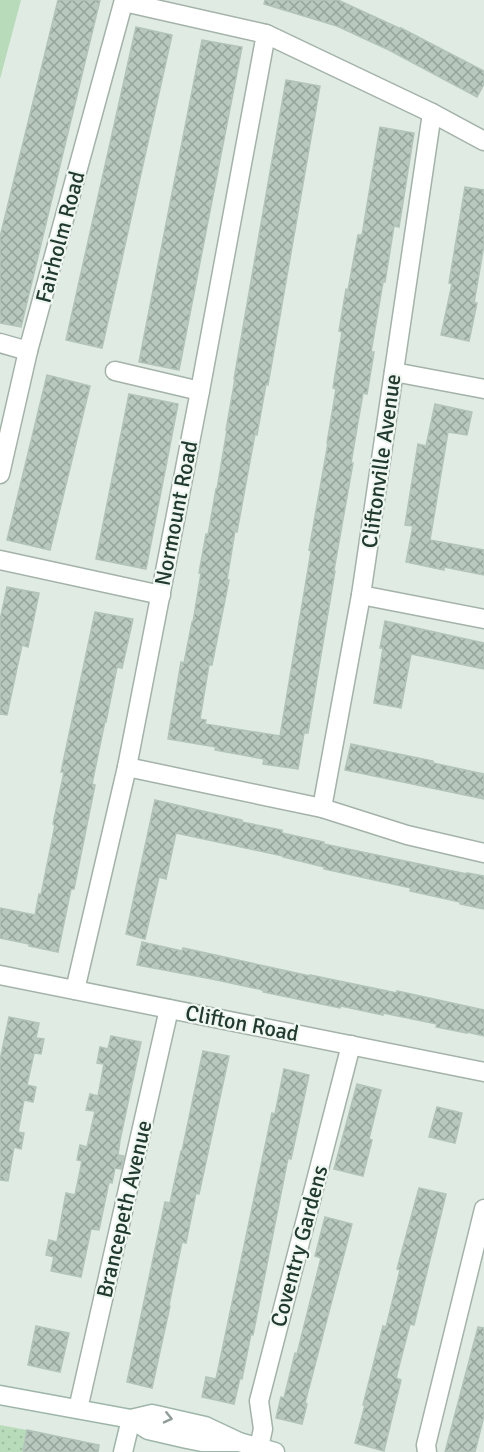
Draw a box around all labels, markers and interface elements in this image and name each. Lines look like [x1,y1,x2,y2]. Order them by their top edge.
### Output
street label: Fairholm Road [29,168,91,306]
street label: Cliftonville Avenue [355,372,407,550]
street label: Normount Road [149,438,203,588]
street label: Clifton Road [183,999,301,1047]
street label: Brancepeth Avenue [90,1118,158,1300]
street label: Coventry Gardens [264,1162,334,1330]
one-way arrow [163,1411,173,1424]

